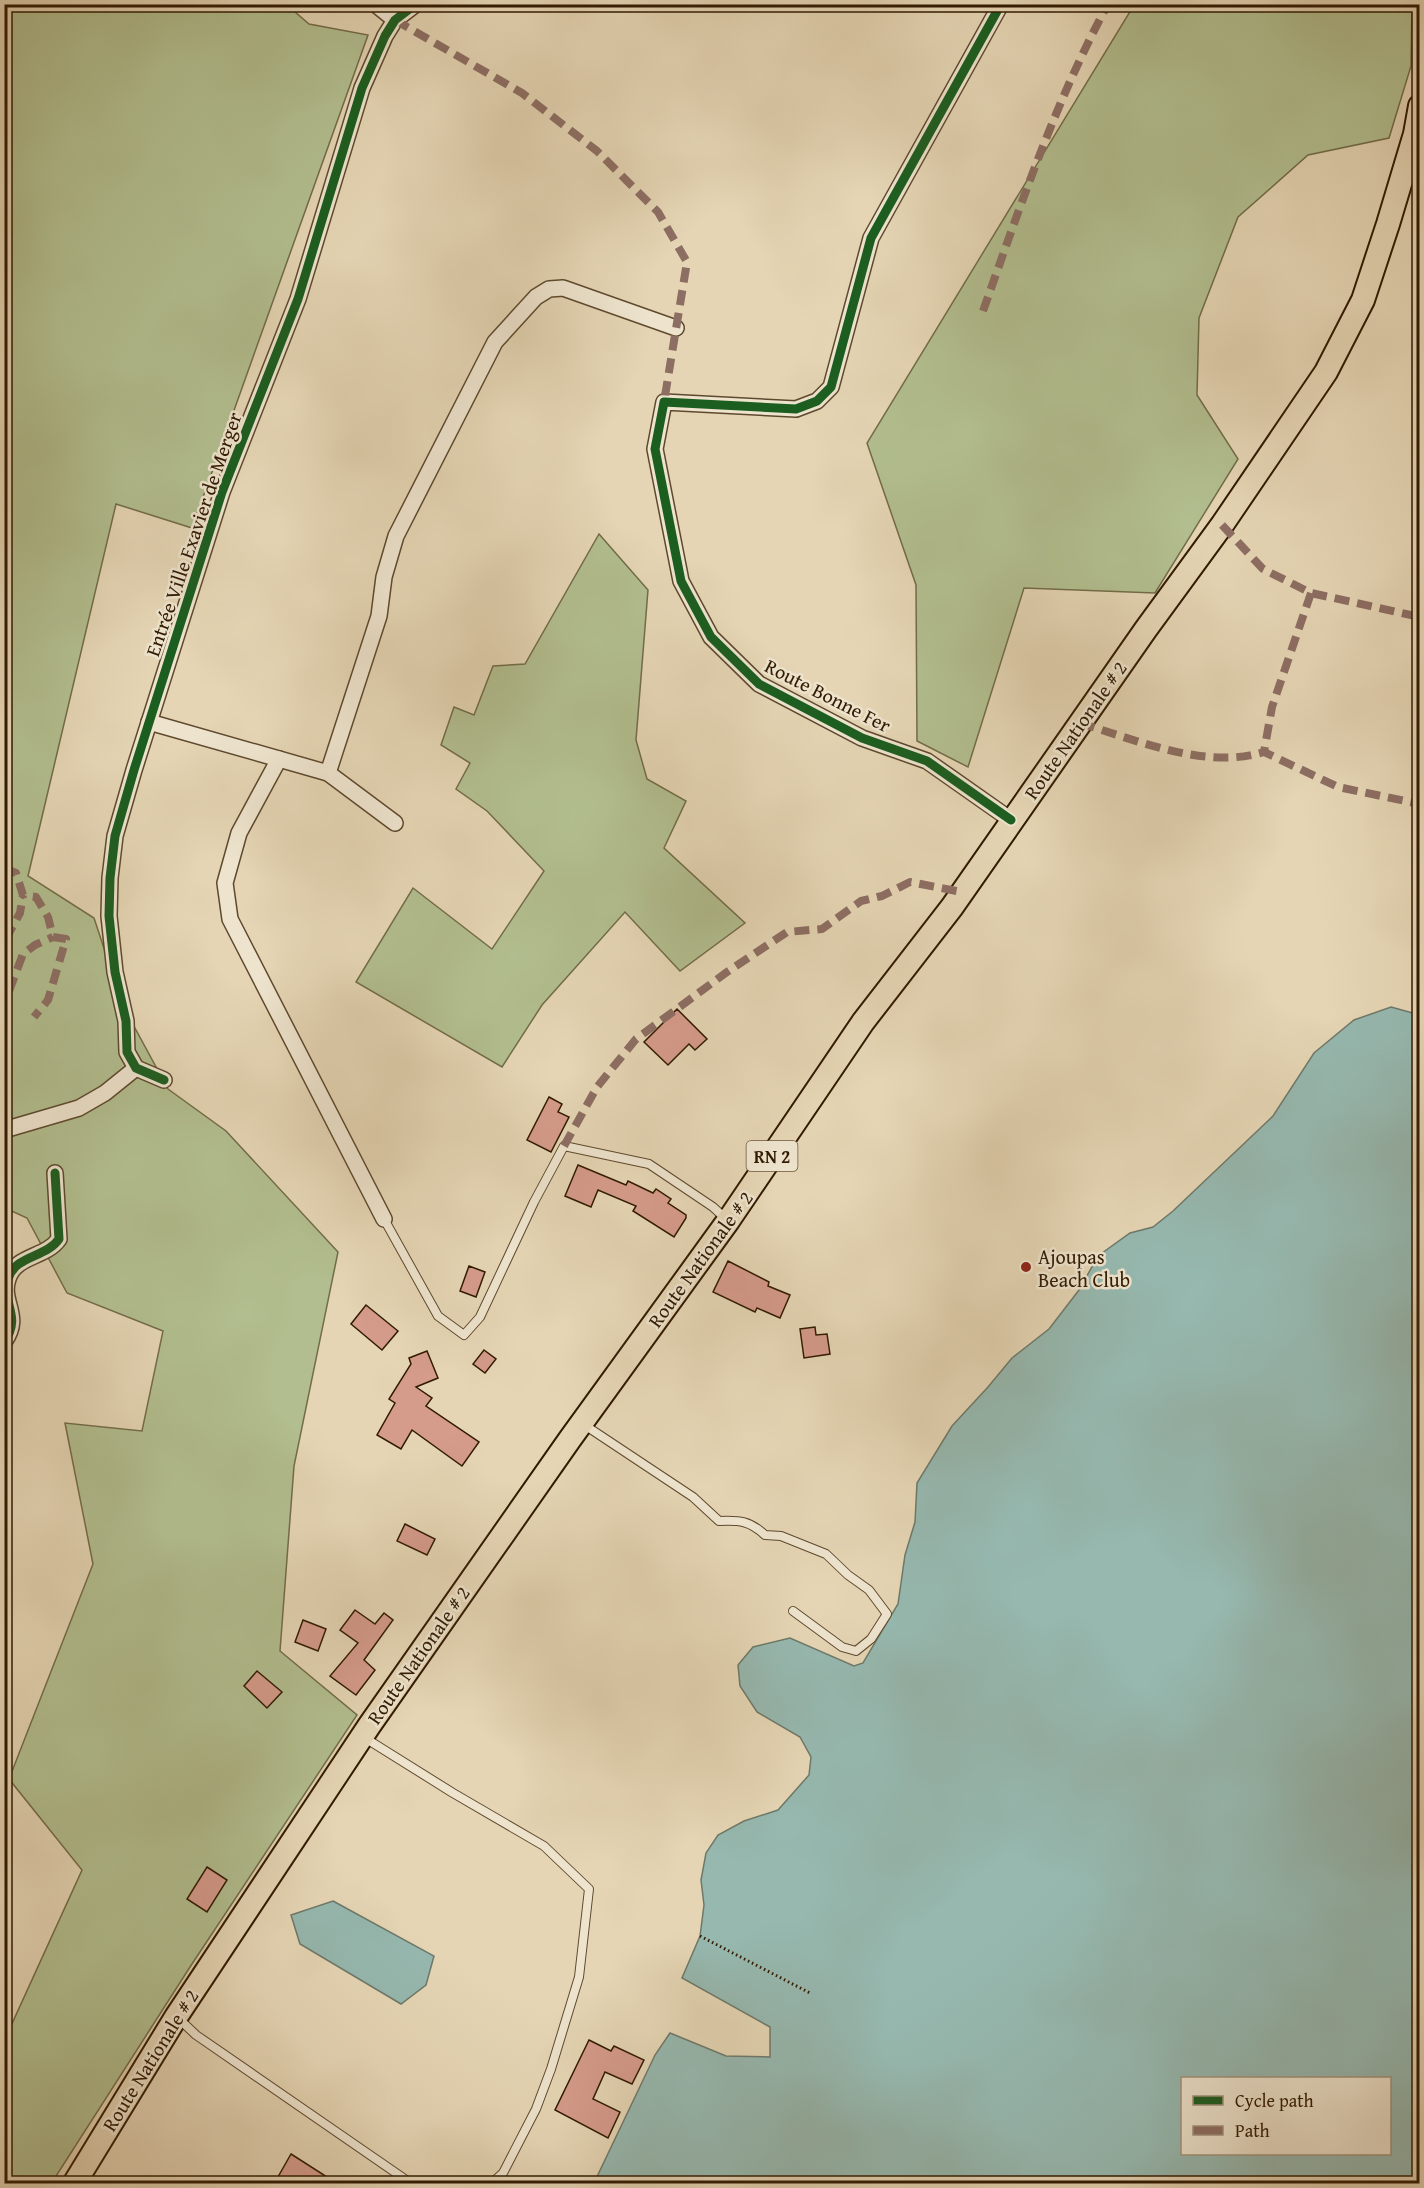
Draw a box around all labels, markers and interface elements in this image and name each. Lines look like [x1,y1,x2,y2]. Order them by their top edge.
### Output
street label: Entrée Ville Exavier de Merger [138,408,248,660]
street label: Route Bonne Fer [760,651,896,739]
street label: Route Nationale # 2 [1017,655,1133,805]
road number: RN 2 [746,1141,798,1171]
street label: Route Nationale # 2 [640,1185,760,1333]
place label: Ajoupas Beach Club [1038,1242,1130,1294]
marker: Ajoupas Beach Club [1019,1260,1033,1274]
street label: Route Nationale # 2 [360,1580,476,1730]
street label: Route Nationale # 2 [95,1983,205,2137]
legend [1181,2077,1391,2155]
text: Cycle path [1235,2087,1314,2114]
text: Path [1235,2117,1270,2144]

